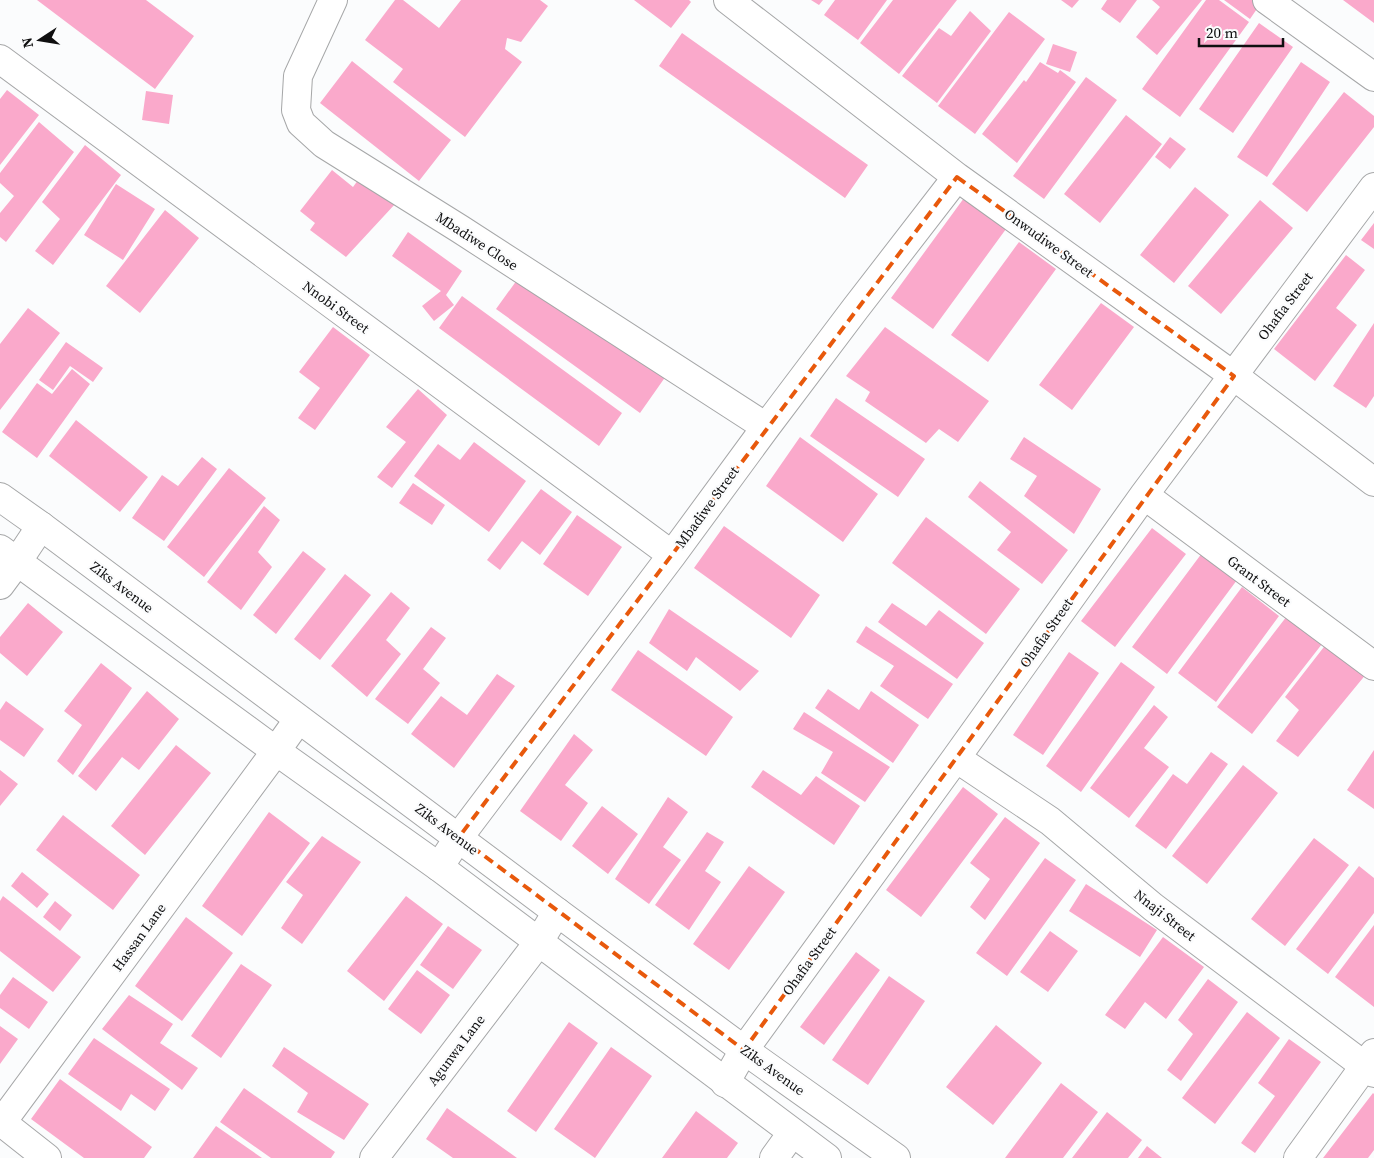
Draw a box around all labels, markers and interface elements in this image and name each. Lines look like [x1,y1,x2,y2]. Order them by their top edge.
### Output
north arrow [15,15,65,65]
scale bar [1199,15,1283,47]
text: 20 m [1206,22,1238,43]
text: N [16,36,38,50]
street label: Onwudiwe Street [1000,204,1098,282]
street label: Mbadiwe Close [432,207,522,275]
street label: Ohafia Street [1253,267,1317,344]
street label: Nnobi Street [299,276,374,338]
street label: Mbadiwe Street [670,462,744,552]
street label: Grant Street [1223,551,1295,612]
street label: Ziks Avenue [86,557,158,617]
street label: Ohafia Street [1015,594,1078,672]
street label: Ziks Avenue [411,799,483,859]
street label: Nnaji Street [1130,885,1200,946]
street label: Hassan Lane [107,899,171,975]
street label: Ohafia Street [777,922,841,999]
street label: Agunwa Lane [423,1010,489,1090]
street label: Ziks Avenue [737,1040,809,1100]

